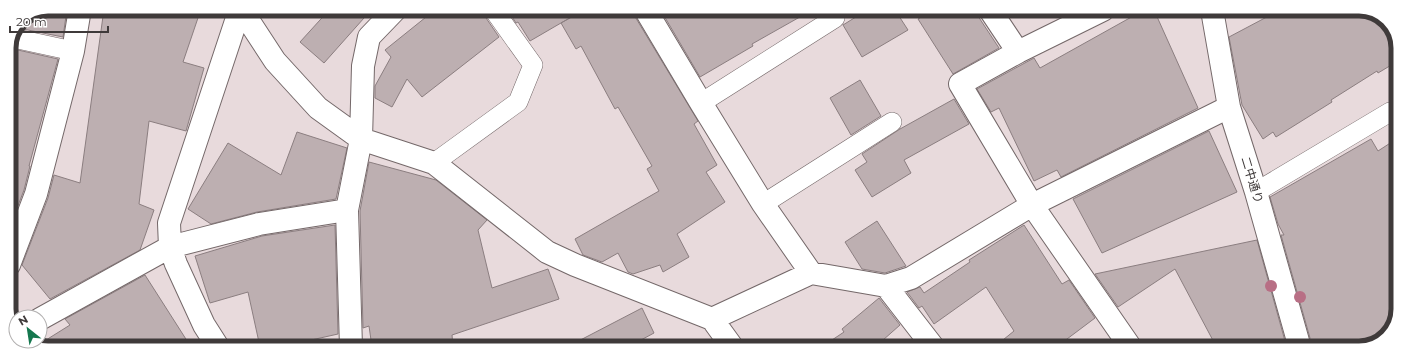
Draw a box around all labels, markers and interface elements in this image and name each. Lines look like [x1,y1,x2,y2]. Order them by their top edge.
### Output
scale bar [10,8,108,34]
text: 20 m [16,14,47,29]
street label: 二中通り [1238,155,1267,205]
north arrow [8,309,48,349]
text: N [16,312,30,329]

